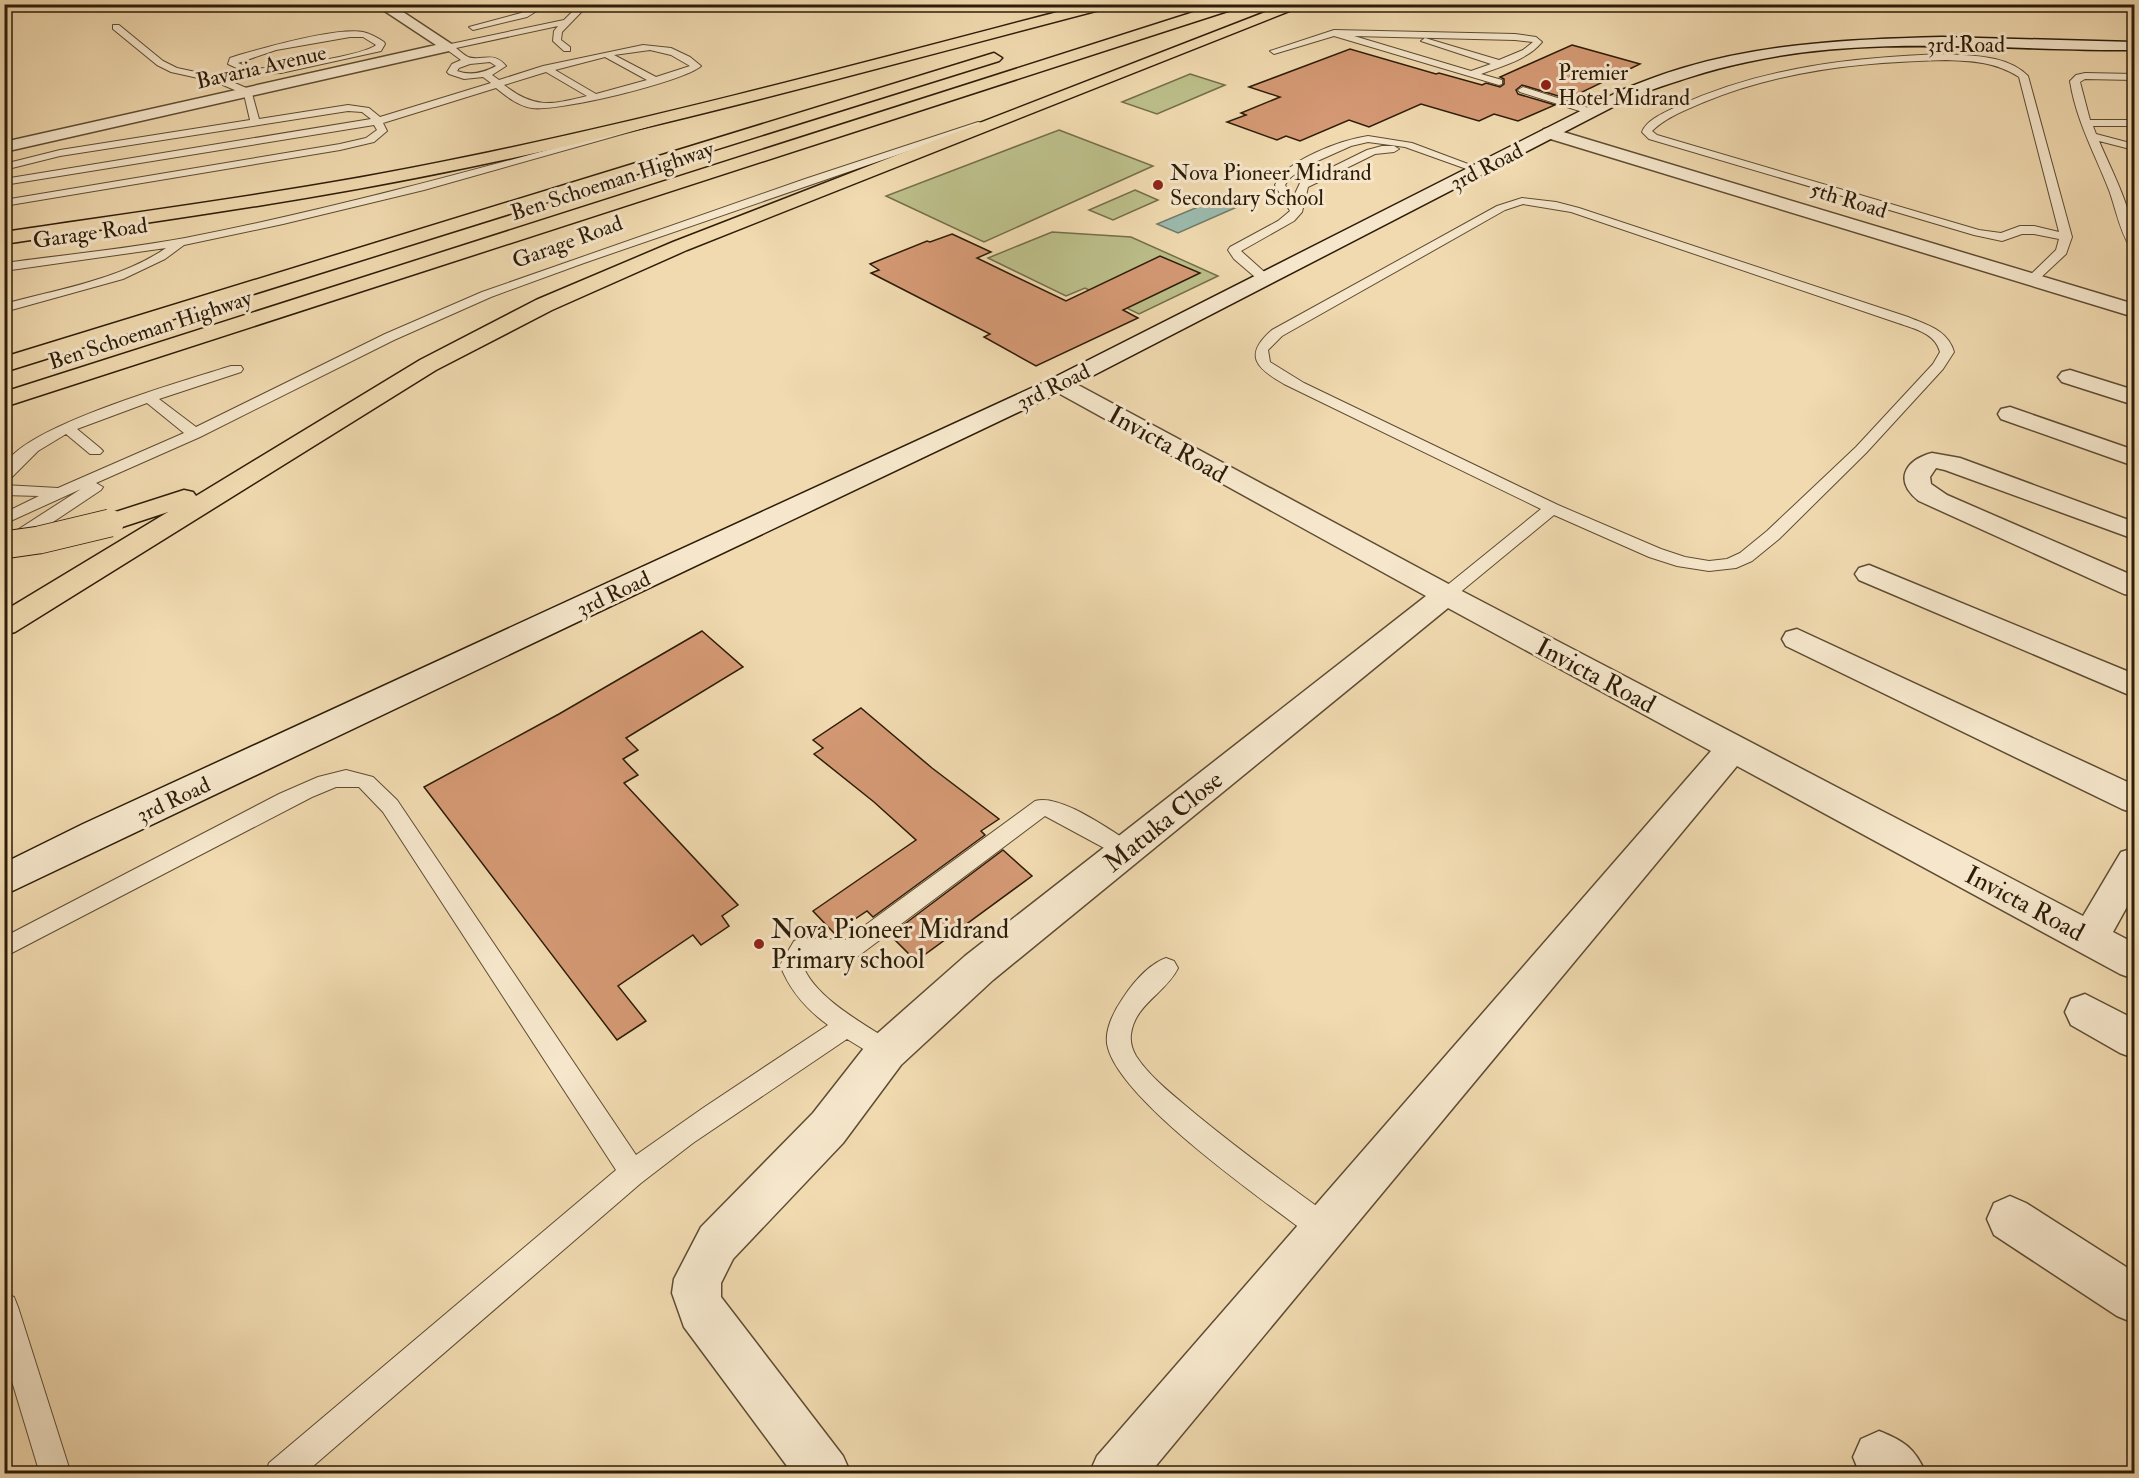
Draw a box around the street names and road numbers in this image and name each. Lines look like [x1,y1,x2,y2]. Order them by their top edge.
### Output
street label: 3rd Road [1927,31,2005,59]
street label: Bavaria Avenue [193,38,329,96]
street label: Ben Schoeman Highway [507,135,718,227]
street label: 3rd Road [1445,137,1528,197]
street label: 5th Road [1807,175,1891,225]
street label: Garage Road [508,209,627,275]
street label: Garage Road [31,211,149,255]
street label: Ben Schoeman Highway [45,284,256,376]
street label: 3rd Road [1012,357,1095,417]
street label: Invicta Road [1102,399,1233,491]
street label: 3rd Road [572,565,655,623]
street label: Invicta Road [1530,631,1661,721]
street label: Matuka Close [1098,764,1230,879]
street label: 3rd Road [132,771,215,829]
street label: Invicta Road [1959,859,2090,949]

